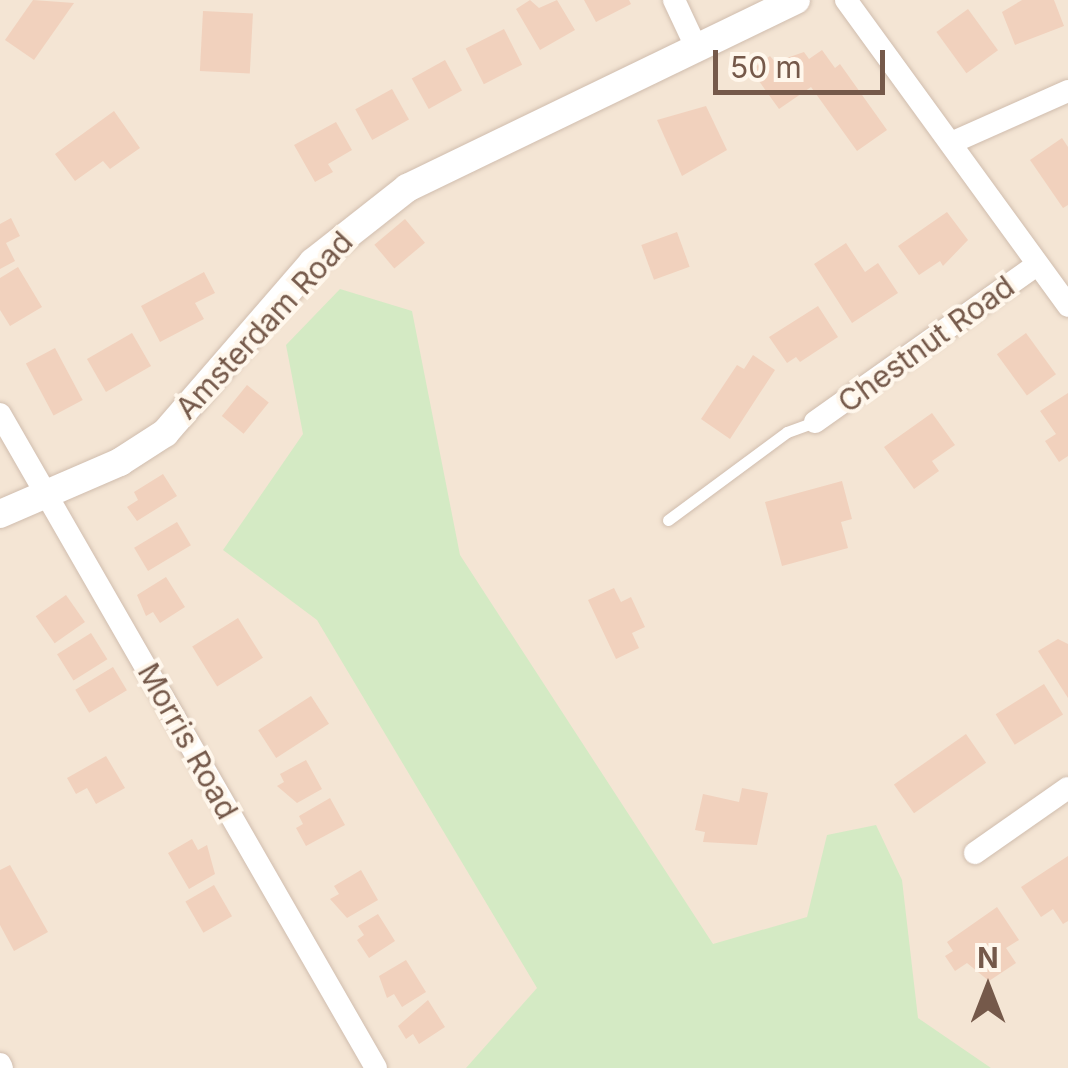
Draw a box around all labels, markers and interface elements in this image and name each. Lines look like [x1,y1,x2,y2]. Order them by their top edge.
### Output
scale bar [718,30,890,92]
text: 50 m [730,49,802,85]
street label: Amsterdam Road [168,224,360,426]
street label: Chestnut Road [831,268,1021,420]
street label: Morris Road [130,657,246,825]
north arrow [938,938,1038,1038]
text: N [977,941,999,975]

